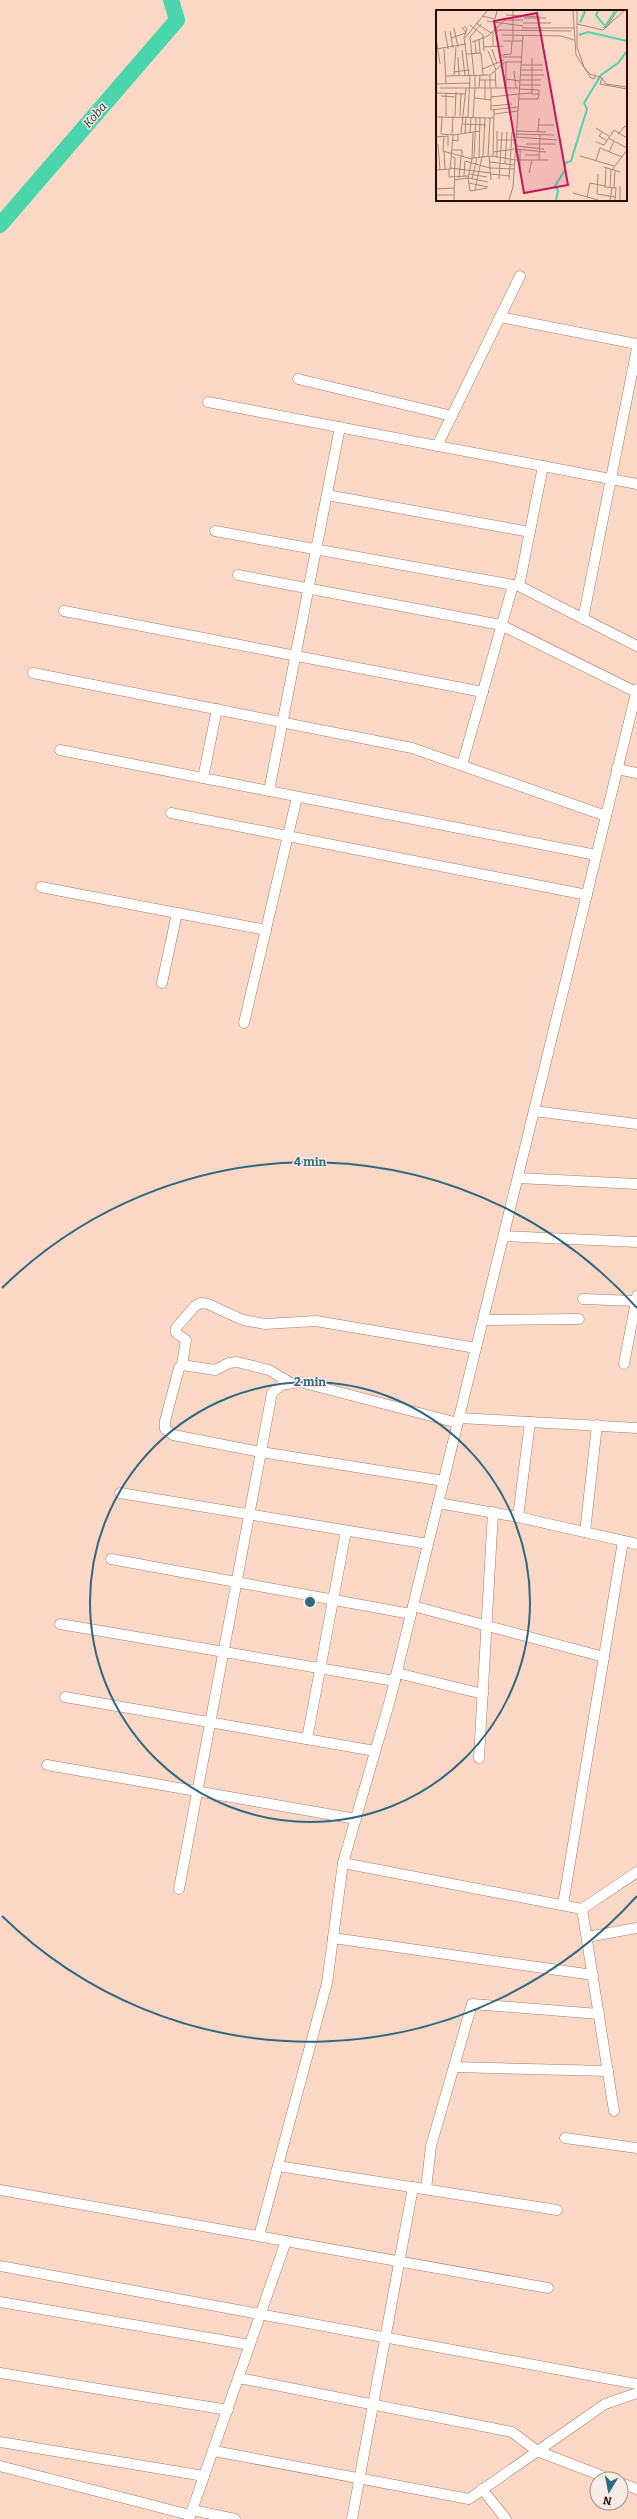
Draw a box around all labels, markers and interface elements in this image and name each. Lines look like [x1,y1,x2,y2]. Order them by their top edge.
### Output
inset map [436,10,627,201]
water label: Koba [80,100,110,130]
text: 4 min [294,1155,326,1169]
text: 2 min [294,1375,326,1389]
centre of rings [303,1595,317,1609]
north arrow [589,2471,629,2511]
text: N [602,2493,613,2507]

